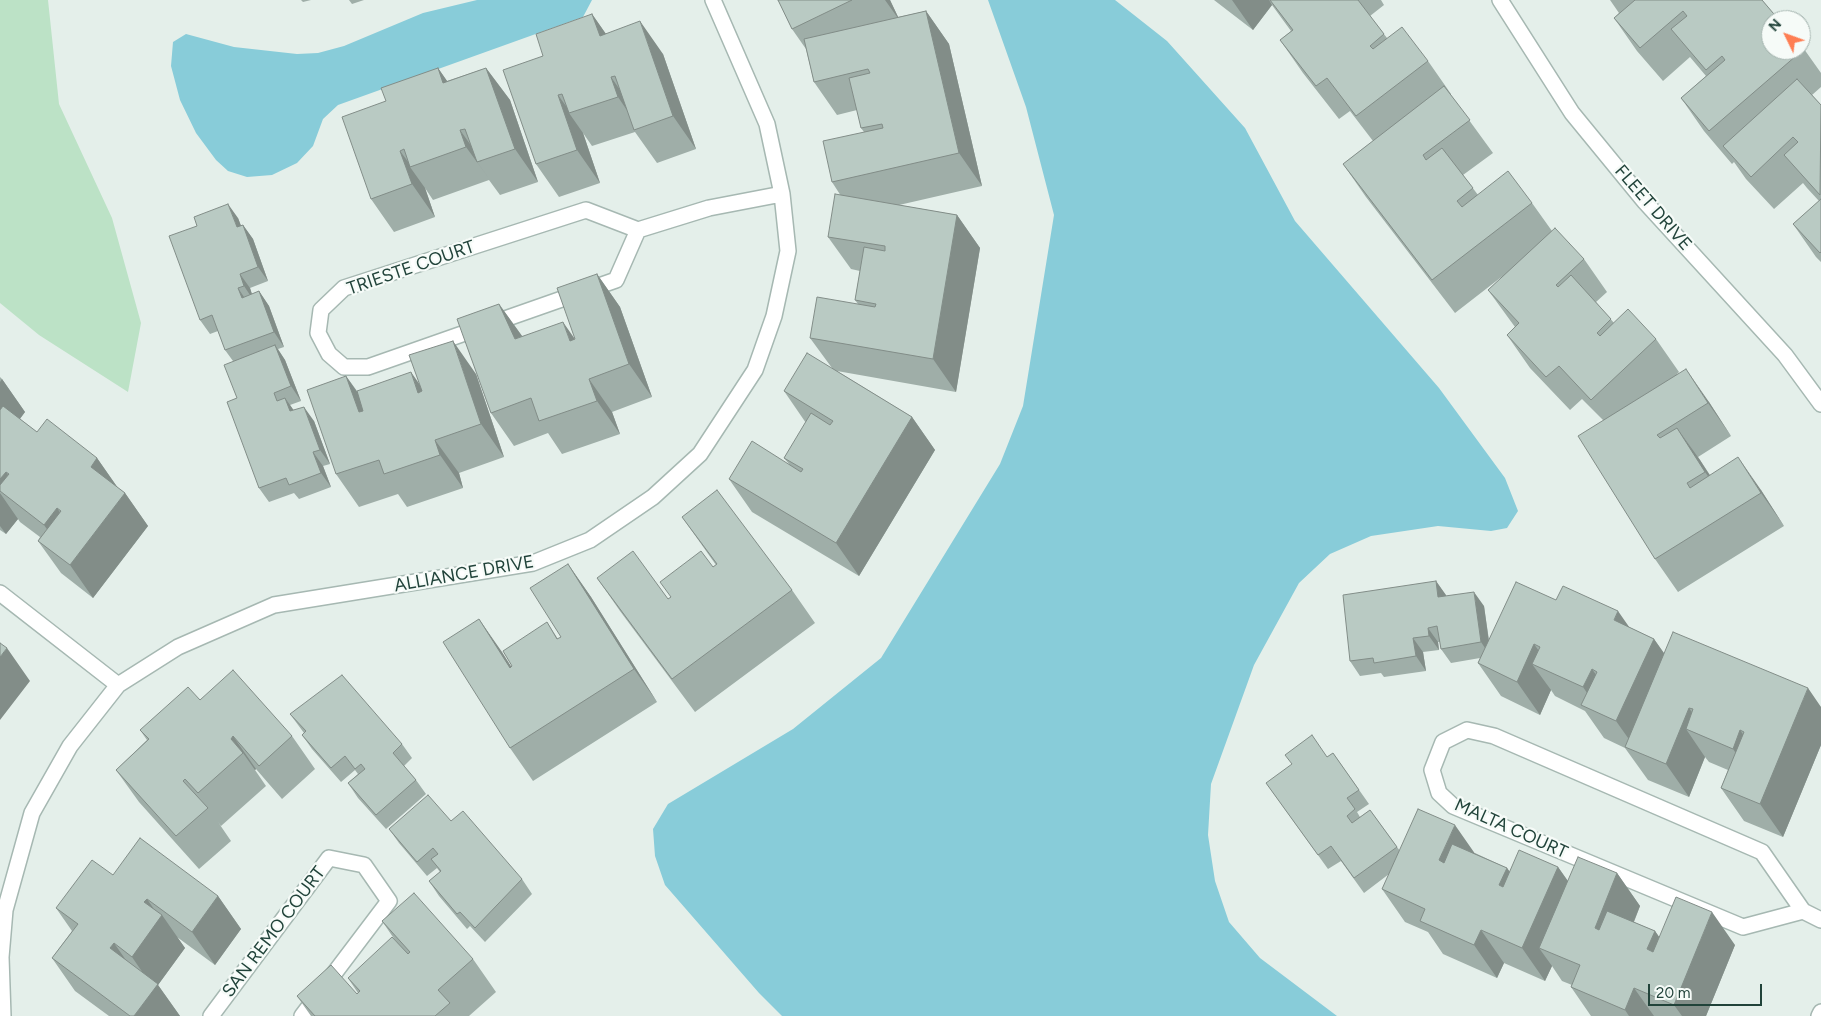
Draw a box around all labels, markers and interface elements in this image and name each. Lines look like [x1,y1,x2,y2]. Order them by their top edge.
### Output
north arrow [1761,10,1811,60]
text: N [1765,16,1785,35]
street label: FLEET DRIVE [1610,161,1696,255]
street label: TRIESTE COURT [344,236,478,300]
street label: ALLIANCE DRIVE [392,551,536,597]
street label: MALTA COURT [1451,794,1571,864]
street label: SAN REMO COURT [218,862,330,1002]
scale bar [1651,974,1765,1006]
text: 20 m [1656,984,1690,1002]

